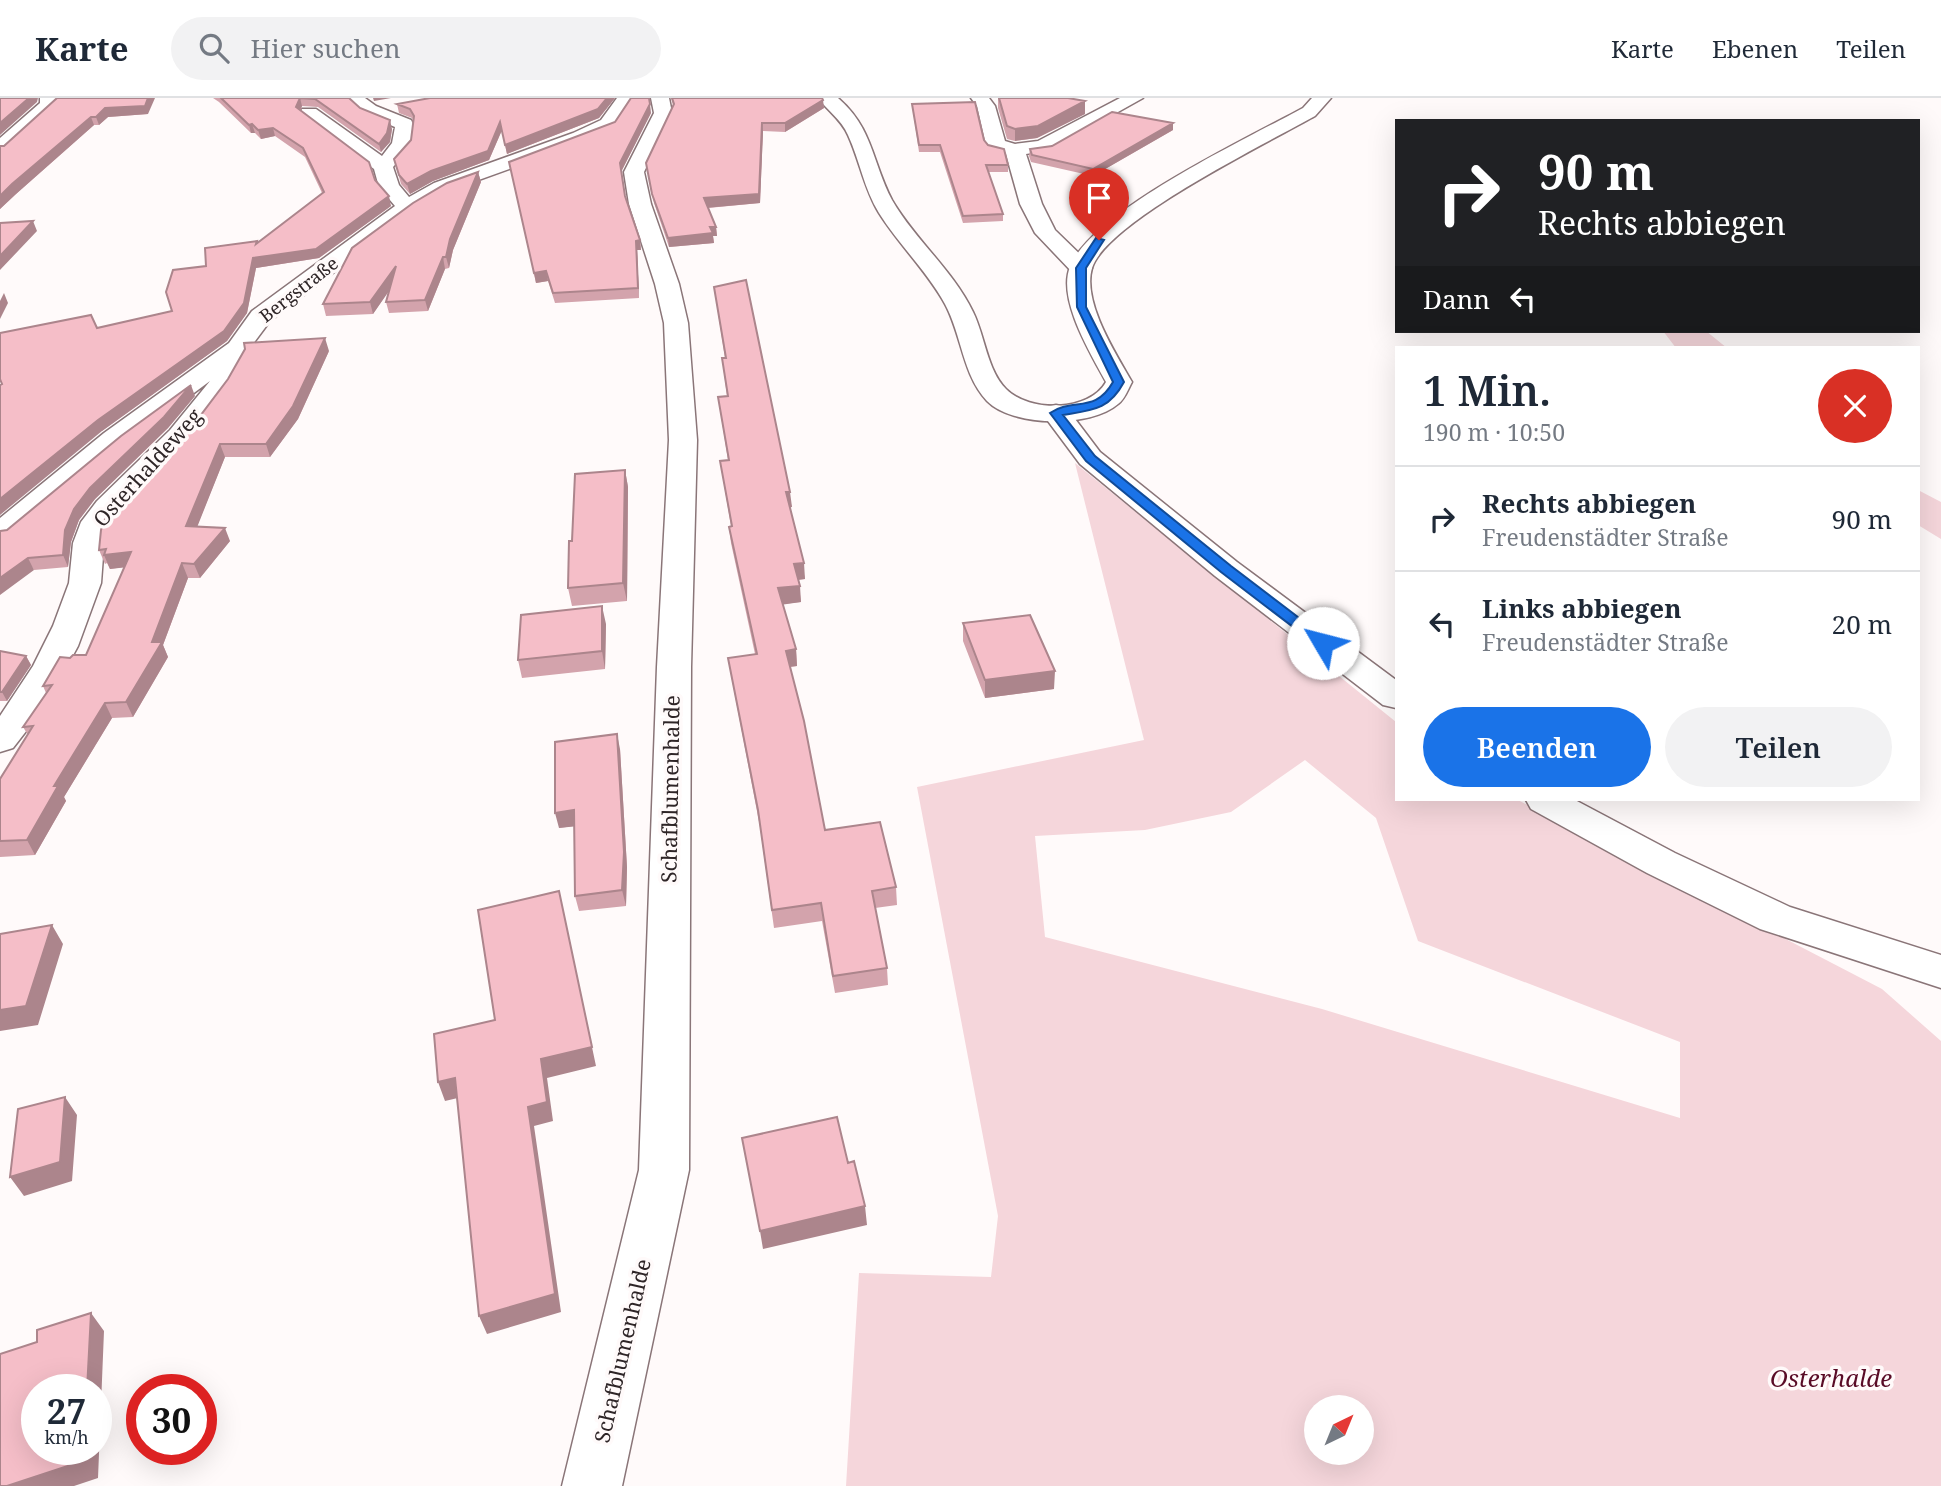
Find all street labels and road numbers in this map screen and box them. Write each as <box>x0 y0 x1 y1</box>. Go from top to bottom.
street label: Bergstraße <box>254 251 343 327</box>
street label: Osterhaldeweg <box>87 402 208 532</box>
street label: Schafblumenhalde <box>654 695 686 883</box>
street label: Schafblumenhalde <box>587 1256 657 1445</box>

